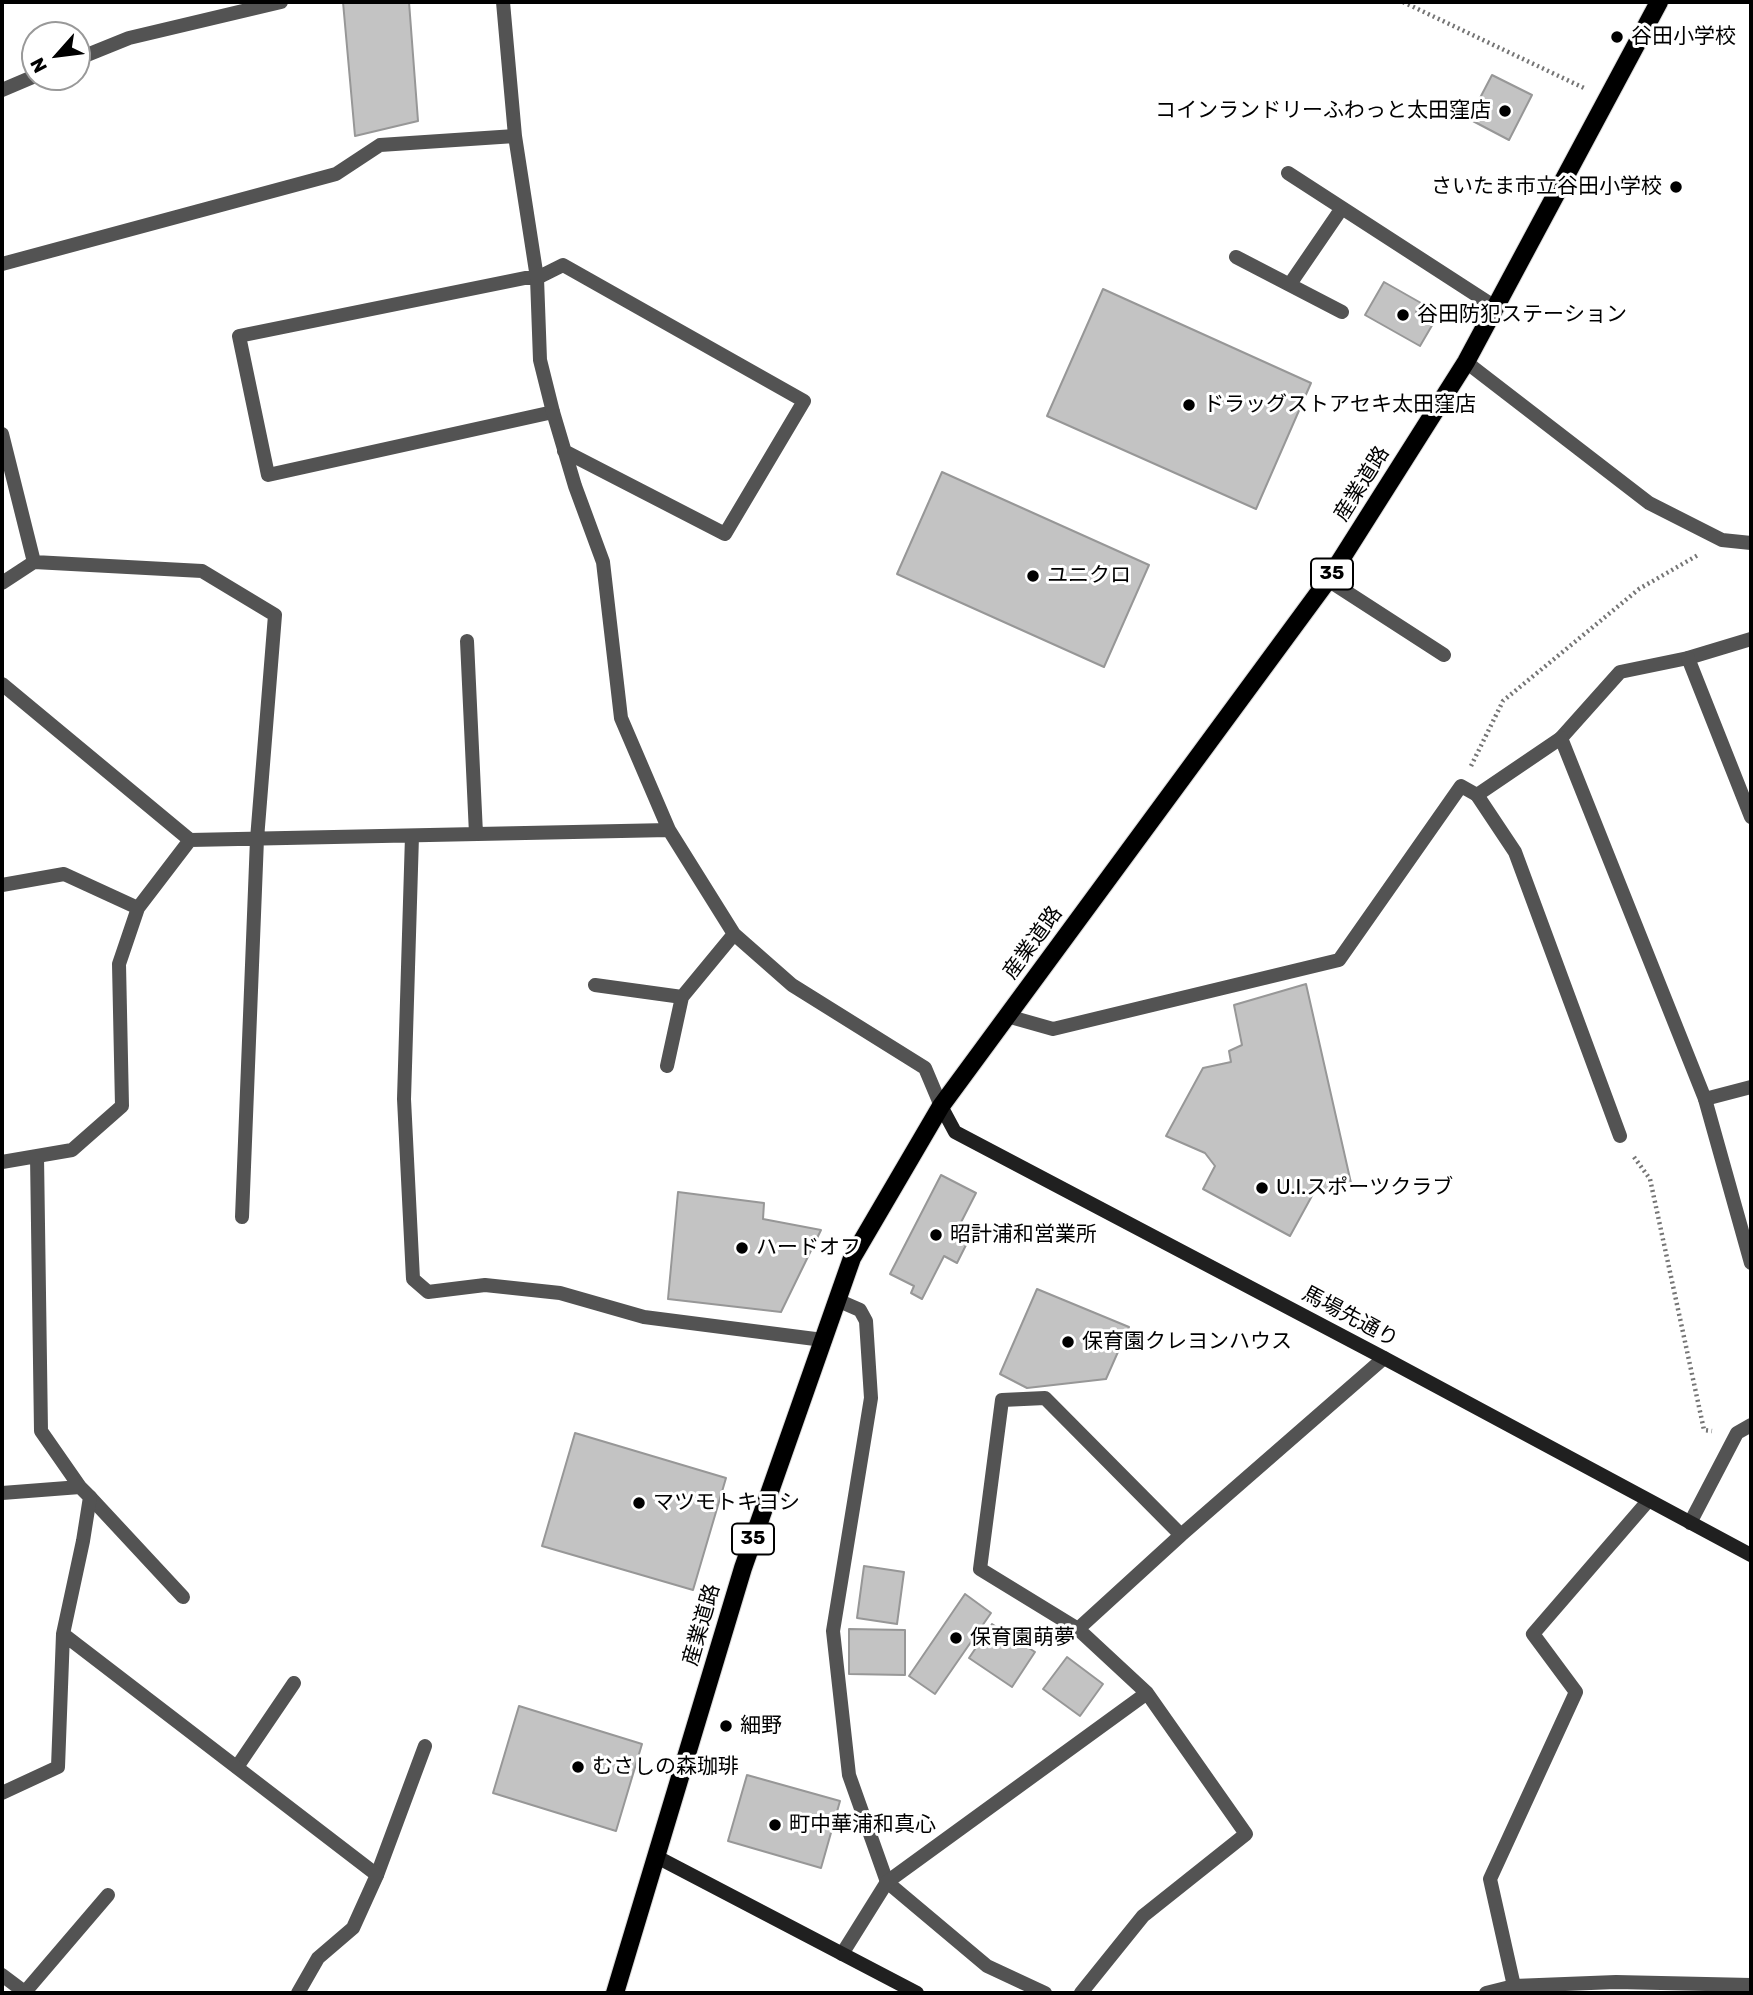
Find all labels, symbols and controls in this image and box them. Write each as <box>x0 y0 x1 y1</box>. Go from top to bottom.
north arrow <box>21 21 91 91</box>
place label: 谷田小学校 <box>1631 24 1736 50</box>
marker: 谷田小学校 <box>1609 29 1625 45</box>
text: N <box>25 54 52 77</box>
place label: コインランドリーふわっと太田窪店 <box>1155 98 1491 124</box>
marker: コインランドリーふわっと太田窪店 <box>1497 103 1513 119</box>
place label: さいたま市立谷田小学校 <box>1431 174 1662 200</box>
marker: さいたま市立谷田小学校 <box>1668 179 1684 195</box>
place label: 谷田防犯ステーション <box>1417 302 1627 328</box>
marker: 谷田防犯ステーション <box>1395 307 1411 323</box>
place label: ドラッグストアセキ太田窪店 <box>1203 392 1476 418</box>
marker: ドラッグストアセキ太田窪店 <box>1181 397 1197 413</box>
street label: 産業道路 <box>1329 442 1395 526</box>
road number: 35 <box>1311 558 1353 590</box>
place label: ユニクロ <box>1047 563 1131 589</box>
marker: ユニクロ <box>1025 568 1041 584</box>
street label: 産業道路 <box>998 902 1068 984</box>
place label: U.I.スポーツクラブ <box>1276 1175 1453 1201</box>
marker: U.I.スポーツクラブ <box>1254 1180 1270 1196</box>
place label: 昭計浦和営業所 <box>950 1222 1097 1248</box>
marker: 昭計浦和営業所 <box>928 1227 944 1243</box>
place label: ハードオフ <box>756 1235 861 1261</box>
marker: ハードオフ <box>734 1240 750 1256</box>
street label: 馬場先通り <box>1298 1281 1402 1353</box>
place label: 保育園クレヨンハウス <box>1082 1329 1292 1355</box>
marker: 保育園クレヨンハウス <box>1060 1334 1076 1350</box>
place label: マツモトキヨシ <box>653 1490 800 1516</box>
marker: マツモトキヨシ <box>631 1495 647 1511</box>
road number: 35 <box>732 1524 774 1554</box>
street label: 産業道路 <box>678 1581 726 1669</box>
place label: 保育園萌夢 <box>970 1625 1075 1651</box>
marker: 保育園萌夢 <box>948 1630 964 1646</box>
place label: 細野 <box>740 1713 782 1739</box>
marker: 細野 <box>718 1718 734 1734</box>
place label: むさしの森珈琲 <box>592 1754 739 1780</box>
marker: むさしの森珈琲 <box>570 1759 586 1775</box>
place label: 町中華浦和真心 <box>789 1812 936 1838</box>
marker: 町中華浦和真心 <box>767 1817 783 1833</box>

